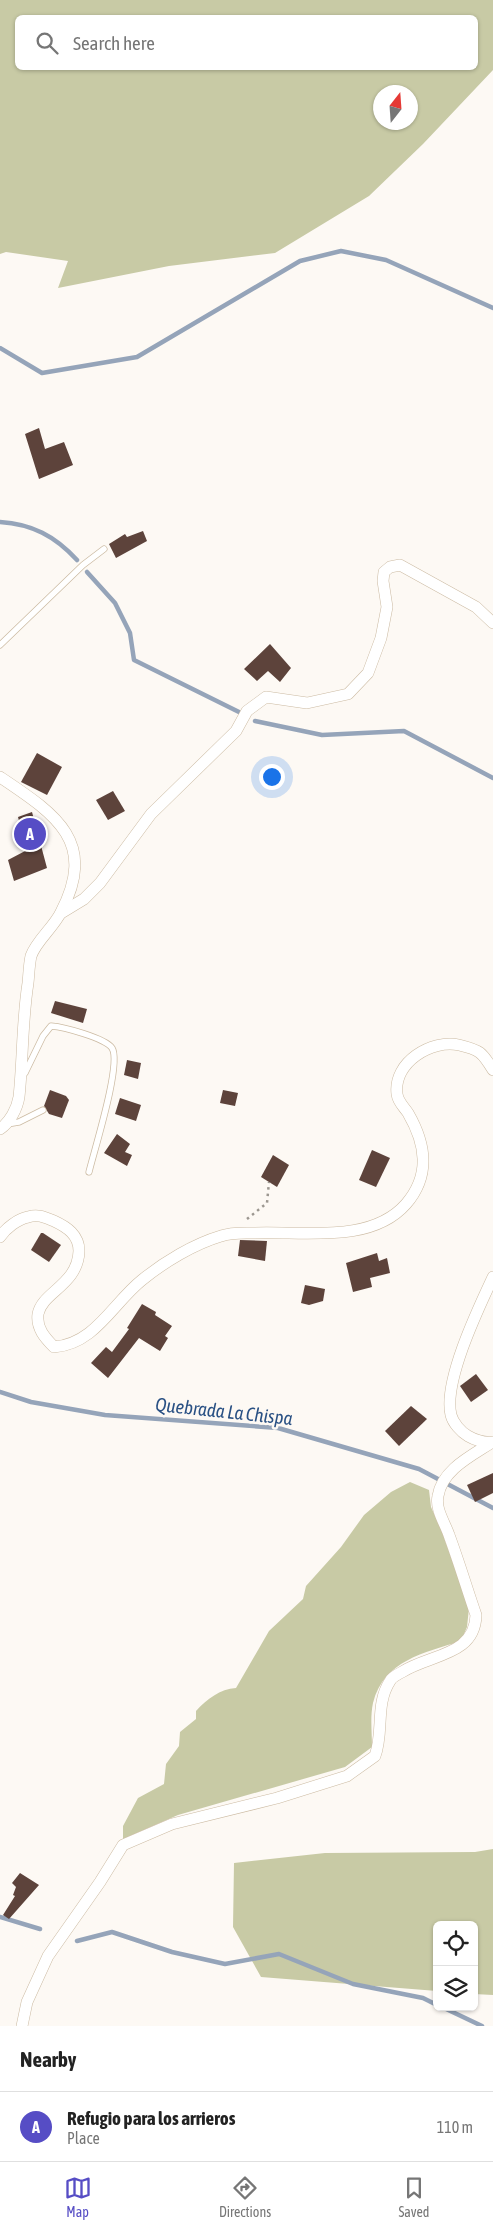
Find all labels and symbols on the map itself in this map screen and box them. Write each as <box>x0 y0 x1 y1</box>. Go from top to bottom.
north arrow <box>373 85 418 130</box>
your location <box>259 764 285 790</box>
pin: A <box>14 815 46 853</box>
water label: Quebrada La Chispa <box>154 1393 294 1429</box>

